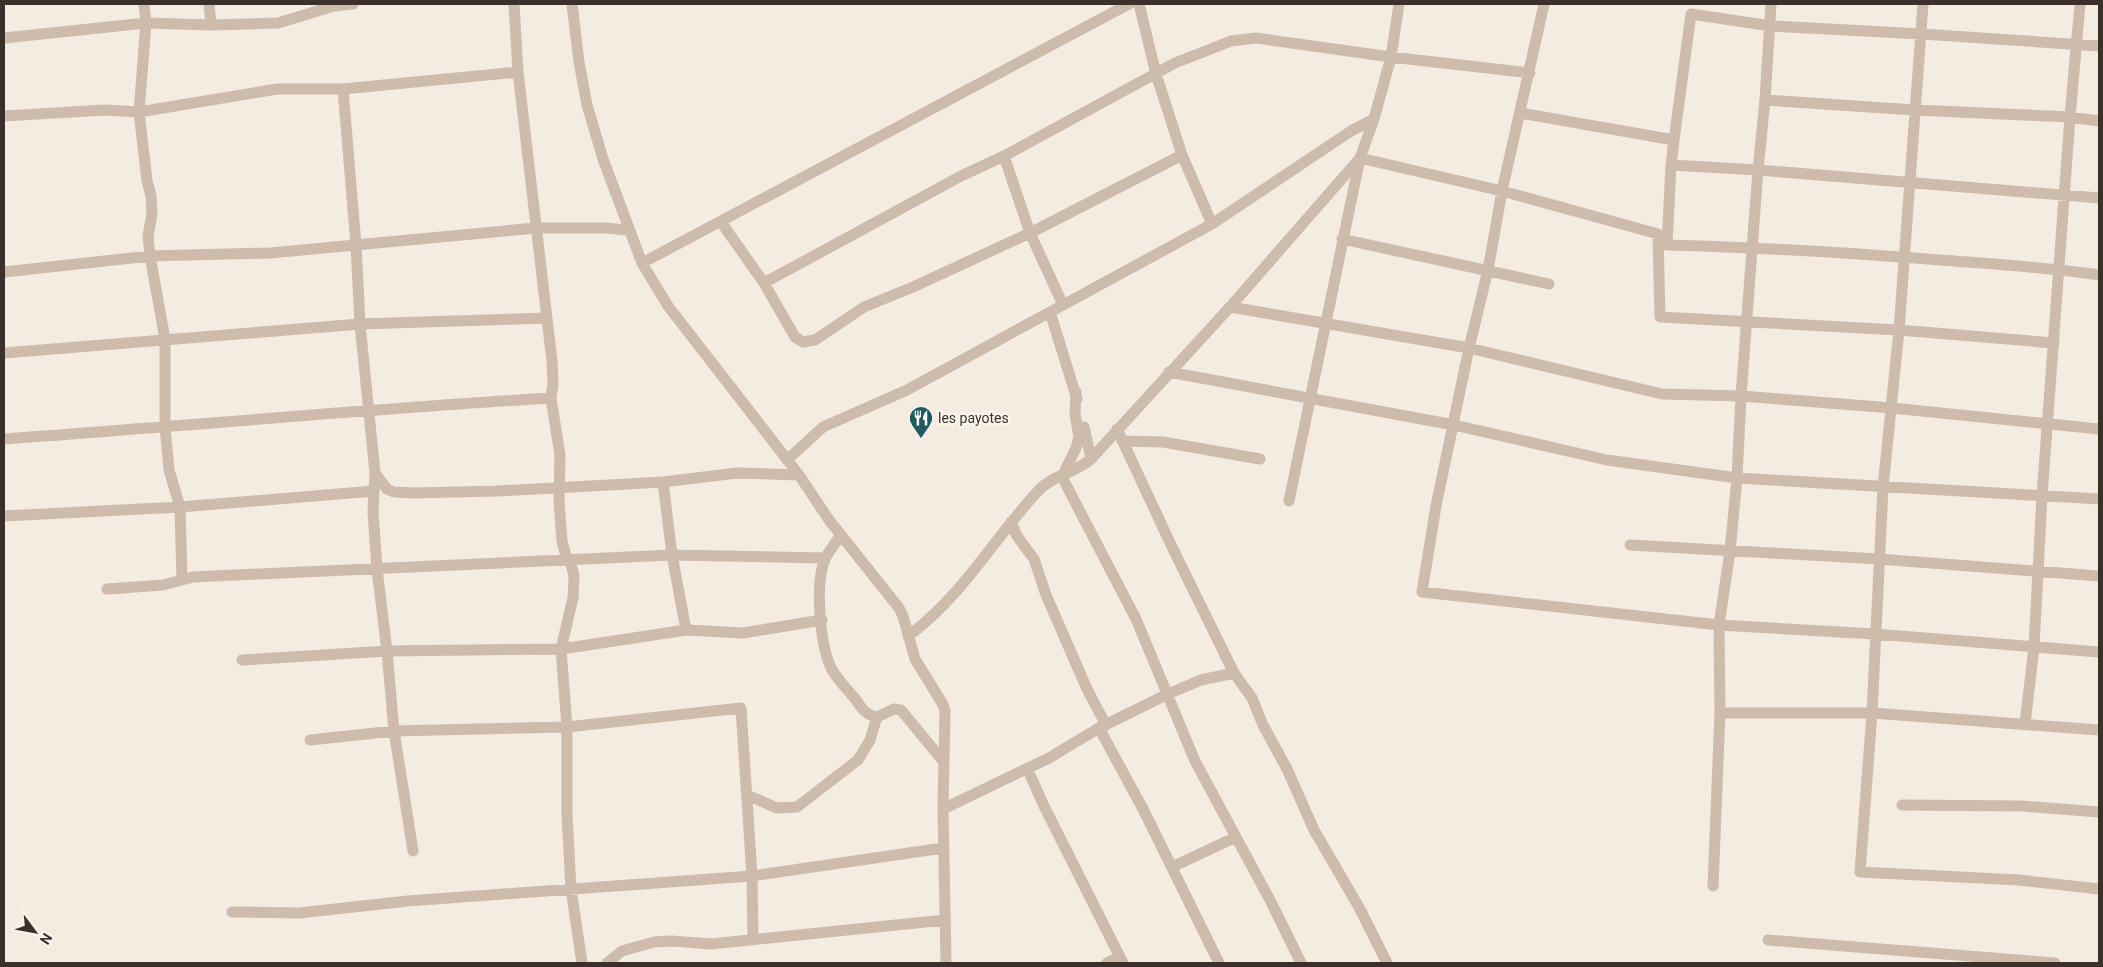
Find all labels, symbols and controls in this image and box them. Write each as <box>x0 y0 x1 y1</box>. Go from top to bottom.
restaurant icon: les payotes <box>908 405 934 439</box>
place label: les payotes <box>938 410 1009 426</box>
north arrow <box>10 907 60 957</box>
text: N <box>37 930 55 947</box>

